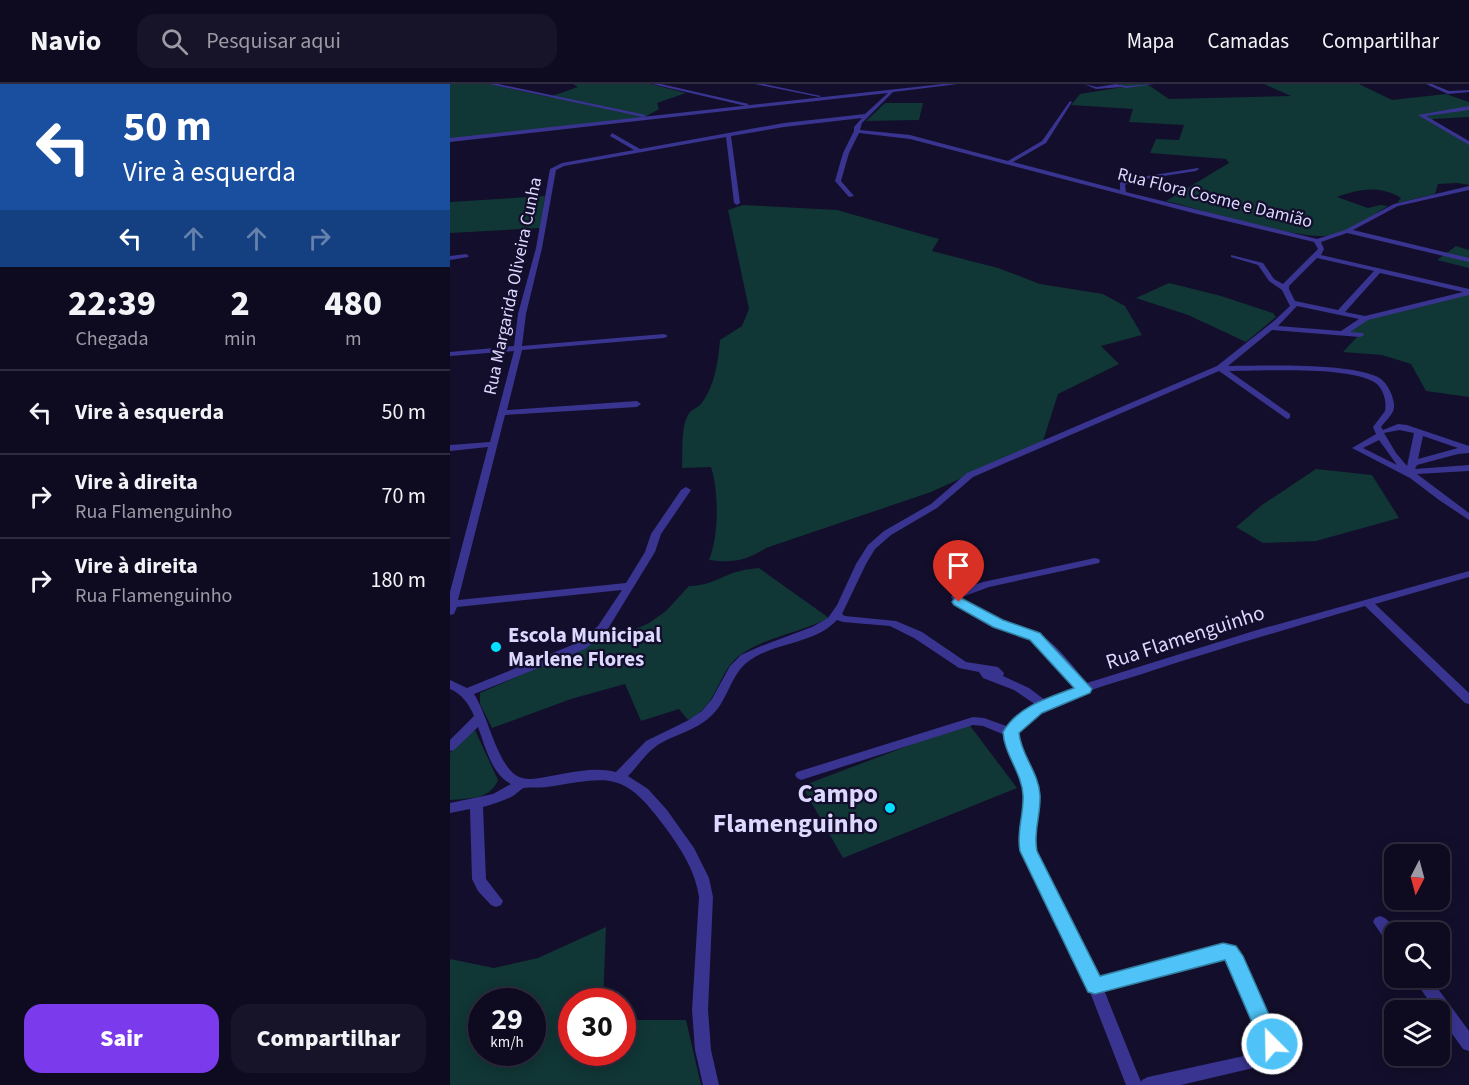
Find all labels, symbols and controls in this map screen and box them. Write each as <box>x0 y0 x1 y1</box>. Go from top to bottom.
search box <box>137 14 557 68</box>
text: Navio <box>30 21 101 61</box>
icon: search <box>158 25 191 58</box>
text: Pesquisar aqui <box>206 25 341 57</box>
text: Mapa <box>1127 26 1174 56</box>
text: Camadas <box>1207 26 1289 56</box>
text: Compartilhar <box>1322 26 1439 56</box>
text: 50 m <box>123 97 212 157</box>
icon: left <box>24 108 102 186</box>
text: Vire à esquerda <box>123 153 296 192</box>
street label: Rua Flora Cosme e Damião <box>1115 162 1315 234</box>
street label: Rua Margarida Oliveira Cunha <box>478 175 548 397</box>
icon: left <box>114 222 147 255</box>
icon: ahead <box>177 222 210 255</box>
icon: ahead <box>240 222 273 255</box>
icon: right <box>303 222 336 255</box>
text: 22:39 <box>68 278 156 329</box>
text: 2 <box>231 278 250 329</box>
text: 480 <box>324 278 382 329</box>
text: Chegada <box>75 325 148 353</box>
text: min <box>224 325 256 353</box>
text: m <box>345 325 361 353</box>
icon: left <box>24 396 57 429</box>
text: Vire à esquerda <box>75 396 224 428</box>
text: 50 m <box>381 396 426 428</box>
text: Vire à direita <box>75 466 198 498</box>
icon: right <box>24 480 57 513</box>
text: 70 m <box>381 480 426 512</box>
text: Rua Flamenguinho <box>75 498 232 526</box>
pin <box>933 540 984 602</box>
icon: arrive <box>942 549 975 582</box>
text: Vire à direita <box>75 550 198 582</box>
icon: right <box>24 564 57 597</box>
text: 180 m <box>371 564 426 596</box>
text: Rua Flamenguinho <box>75 582 232 610</box>
street label: Rua Flamenguinho <box>1102 597 1268 677</box>
place label: Escola Municipal Marlene Flores <box>508 620 661 674</box>
marker: Escola Municipal Marlene Flores <box>489 640 503 654</box>
place label: Campo Flamenguinho <box>713 775 878 842</box>
marker: Campo Flamenguinho <box>883 801 897 815</box>
north arrow <box>1384 844 1450 910</box>
map controls <box>1384 844 1450 1066</box>
button: search <box>1384 922 1450 988</box>
speed limit sign: 30 <box>558 988 636 1066</box>
text: 29 <box>491 998 523 1041</box>
button: layers <box>1384 1000 1450 1066</box>
button: Sair <box>24 1004 219 1073</box>
button: Compartilhar <box>231 1004 426 1073</box>
position arrow <box>1240 1012 1304 1076</box>
text: km/h <box>490 1032 524 1053</box>

